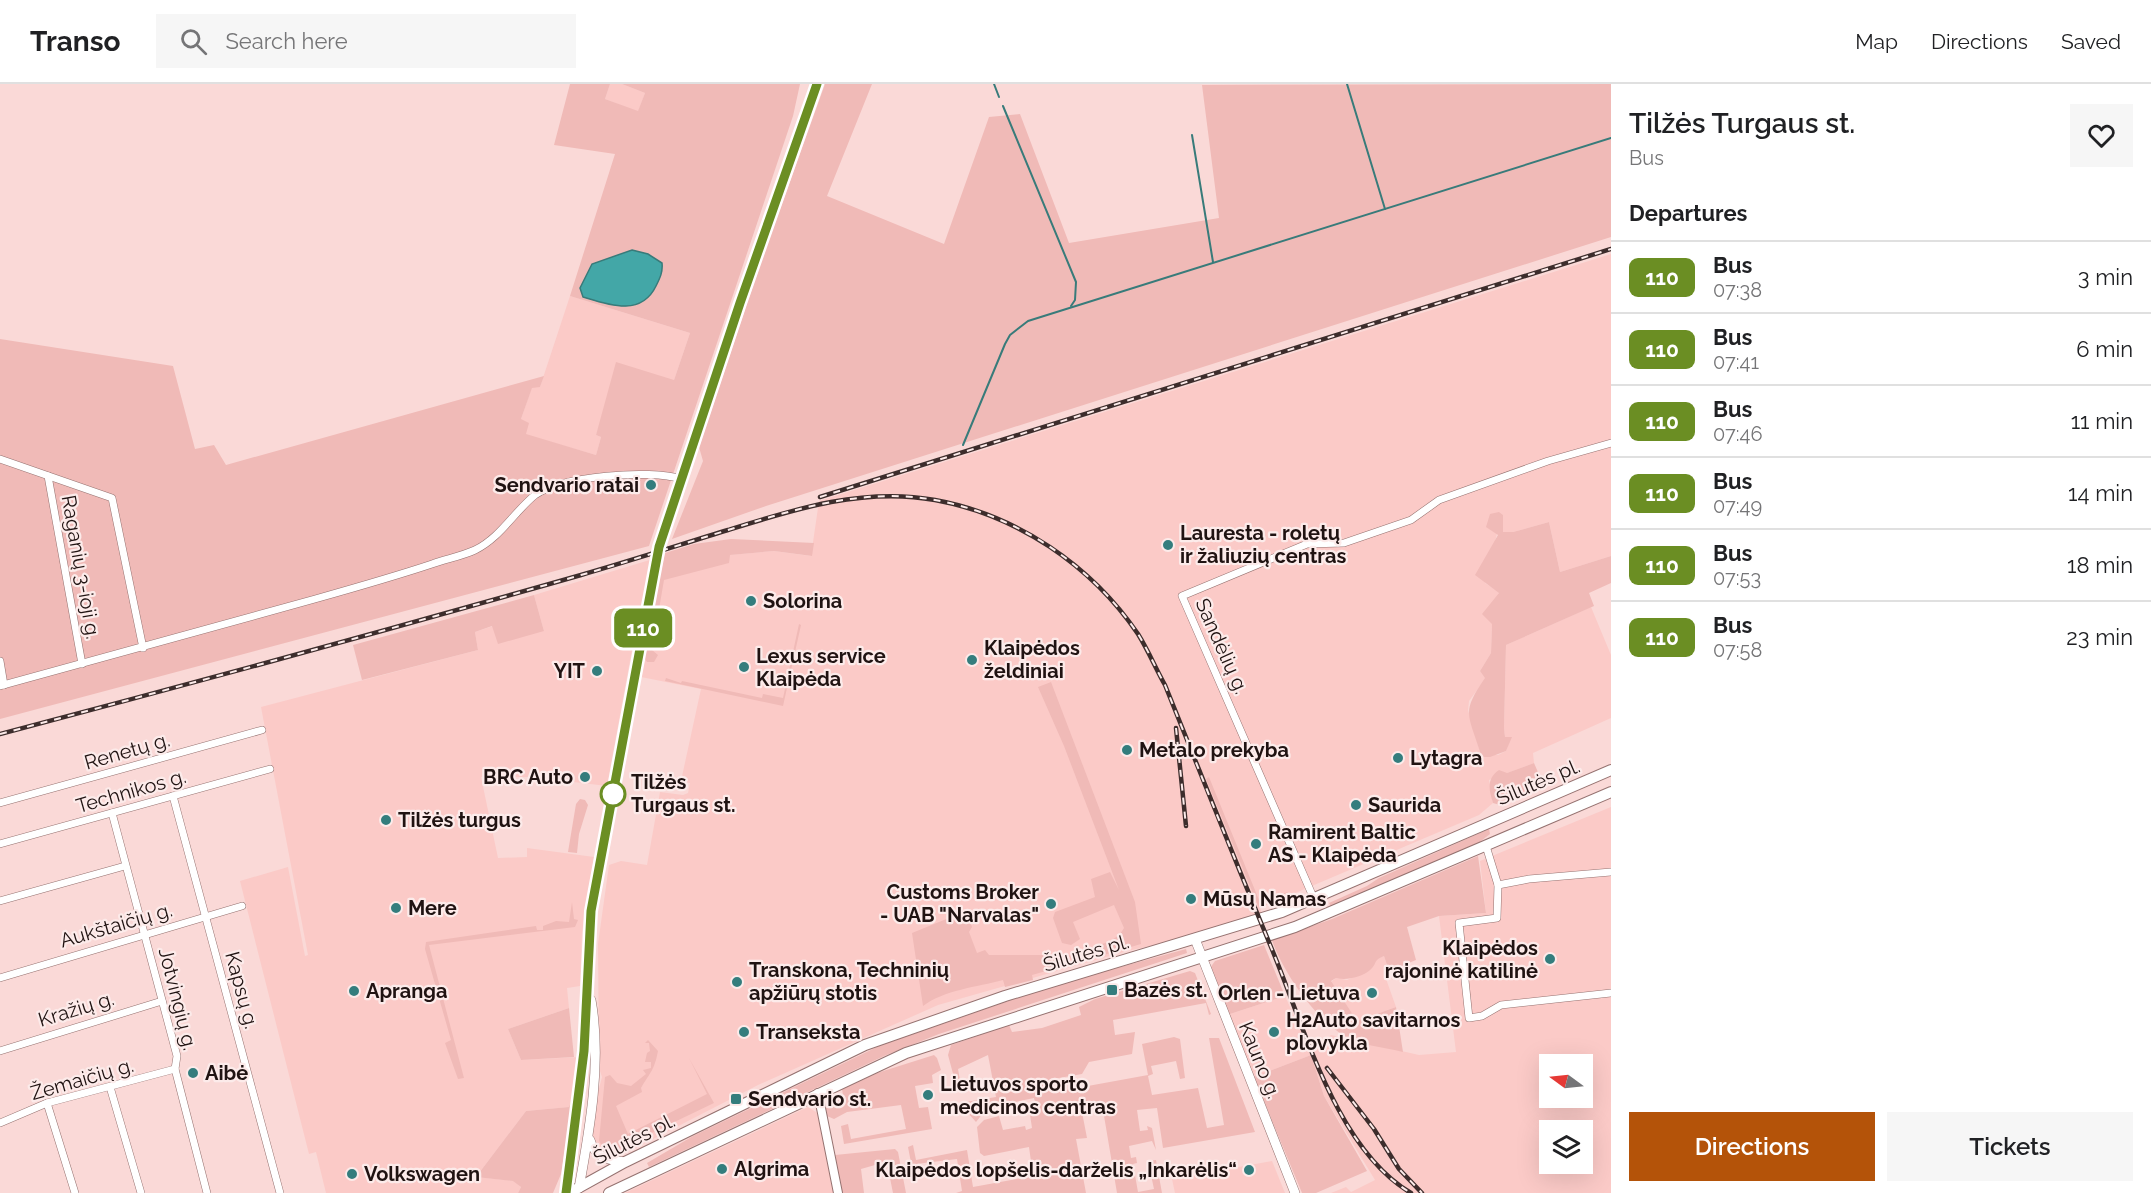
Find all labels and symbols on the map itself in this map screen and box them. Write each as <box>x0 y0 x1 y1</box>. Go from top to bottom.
place label: Sendvario ratai <box>495 473 639 497</box>
marker: Sendvario ratai <box>644 478 658 492</box>
street label: Raganių 3-ioji g. <box>57 493 105 641</box>
place label: Lauresta - roletų ir žaliuzių centras <box>1180 521 1346 568</box>
marker: Lauresta - roletų ir žaliuzių centras <box>1161 538 1175 552</box>
place label: Solorina <box>763 589 842 613</box>
marker: Solorina <box>744 594 758 608</box>
street label: Sandėlių g. <box>1190 595 1254 697</box>
line badge: 110 <box>608 608 678 648</box>
place label: Klaipėdos želdiniai <box>984 636 1080 683</box>
place label: Lexus service Klaipėda <box>756 644 886 691</box>
marker: Klaipėdos želdiniai <box>965 653 979 667</box>
place label: YIT <box>554 659 586 683</box>
marker: Lexus service Klaipėda <box>737 660 751 674</box>
marker: YIT <box>590 664 604 678</box>
street label: Renetų g. <box>82 727 172 775</box>
place label: Metalo prekyba <box>1139 738 1289 762</box>
marker: Metalo prekyba <box>1120 743 1134 757</box>
place label: Lytagra <box>1410 746 1482 770</box>
marker: Lytagra <box>1391 751 1405 765</box>
street label: Šilutės pl. <box>1492 753 1583 810</box>
street label: Technikos g. <box>73 764 189 818</box>
place label: BRC Auto <box>483 765 573 789</box>
marker: BRC Auto <box>578 770 592 784</box>
place label: Tilžės Turgaus st. <box>631 770 735 817</box>
marker: Tilžės Turgaus st. <box>600 781 626 807</box>
place label: Saurida <box>1368 793 1441 817</box>
marker: Saurida <box>1349 798 1363 812</box>
place label: Tilžės turgus <box>398 808 521 832</box>
marker: Tilžės turgus <box>379 813 393 827</box>
place label: Ramirent Baltic AS - Klaipėda <box>1268 820 1416 867</box>
marker: Ramirent Baltic AS - Klaipėda <box>1249 837 1263 851</box>
place label: Customs Broker - UAB "Narvalas" <box>880 880 1039 927</box>
place label: Mūsų Namas <box>1203 887 1326 911</box>
marker: Mūsų Namas <box>1184 892 1198 906</box>
place label: Mere <box>408 896 457 920</box>
street label: Aukštaičių g. <box>57 897 175 953</box>
marker: Customs Broker - UAB "Narvalas" <box>1044 897 1058 911</box>
marker: Mere <box>389 901 403 915</box>
street label: Šilutės pl. <box>1040 928 1132 977</box>
place label: Klaipėdos rajoninė katilinė <box>1385 936 1538 983</box>
street label: Jotvingių g. <box>154 945 202 1053</box>
street label: Kapsų g. <box>220 949 264 1031</box>
marker: Klaipėdos rajoninė katilinė <box>1543 952 1557 966</box>
place label: Transkona, Techninių apžiūrų stotis <box>749 958 949 1005</box>
marker: Transkona, Techninių apžiūrų stotis <box>730 975 744 989</box>
place label: Bazės st. <box>1124 978 1207 1002</box>
place label: Apranga <box>366 979 448 1003</box>
place label: Orlen - Lietuva <box>1218 981 1360 1005</box>
marker: Bazės st. <box>1105 983 1119 997</box>
marker: Apranga <box>347 984 361 998</box>
street label: Kražių g. <box>35 986 117 1032</box>
marker: Orlen - Lietuva <box>1365 986 1379 1000</box>
place label: H2Auto savitarnos plovykla <box>1286 1008 1460 1055</box>
street label: Kauno g. <box>1234 1018 1286 1102</box>
place label: Transeksta <box>756 1020 861 1044</box>
marker: Transeksta <box>737 1025 751 1039</box>
marker: H2Auto savitarnos plovykla <box>1267 1025 1281 1039</box>
street label: Žemaičių g. <box>27 1052 136 1105</box>
north arrow <box>1539 1054 1593 1108</box>
place label: Aibė <box>205 1061 248 1085</box>
marker: Aibė <box>186 1066 200 1080</box>
place label: Lietuvos sporto medicinos centras <box>940 1072 1116 1119</box>
place label: Sendvario st. <box>748 1087 871 1111</box>
marker: Lietuvos sporto medicinos centras <box>921 1088 935 1102</box>
marker: Sendvario st. <box>729 1092 743 1106</box>
street label: Šilutės pl. <box>589 1107 679 1170</box>
place label: Algrima <box>734 1157 809 1181</box>
place label: Klaipėdos lopšelis-darželis „Inkarėlis“ <box>875 1158 1237 1182</box>
place label: Volkswagen <box>364 1162 480 1186</box>
marker: Algrima <box>715 1162 729 1176</box>
marker: Klaipėdos lopšelis-darželis „Inkarėlis“ <box>1242 1163 1256 1177</box>
marker: Volkswagen <box>345 1167 359 1181</box>

